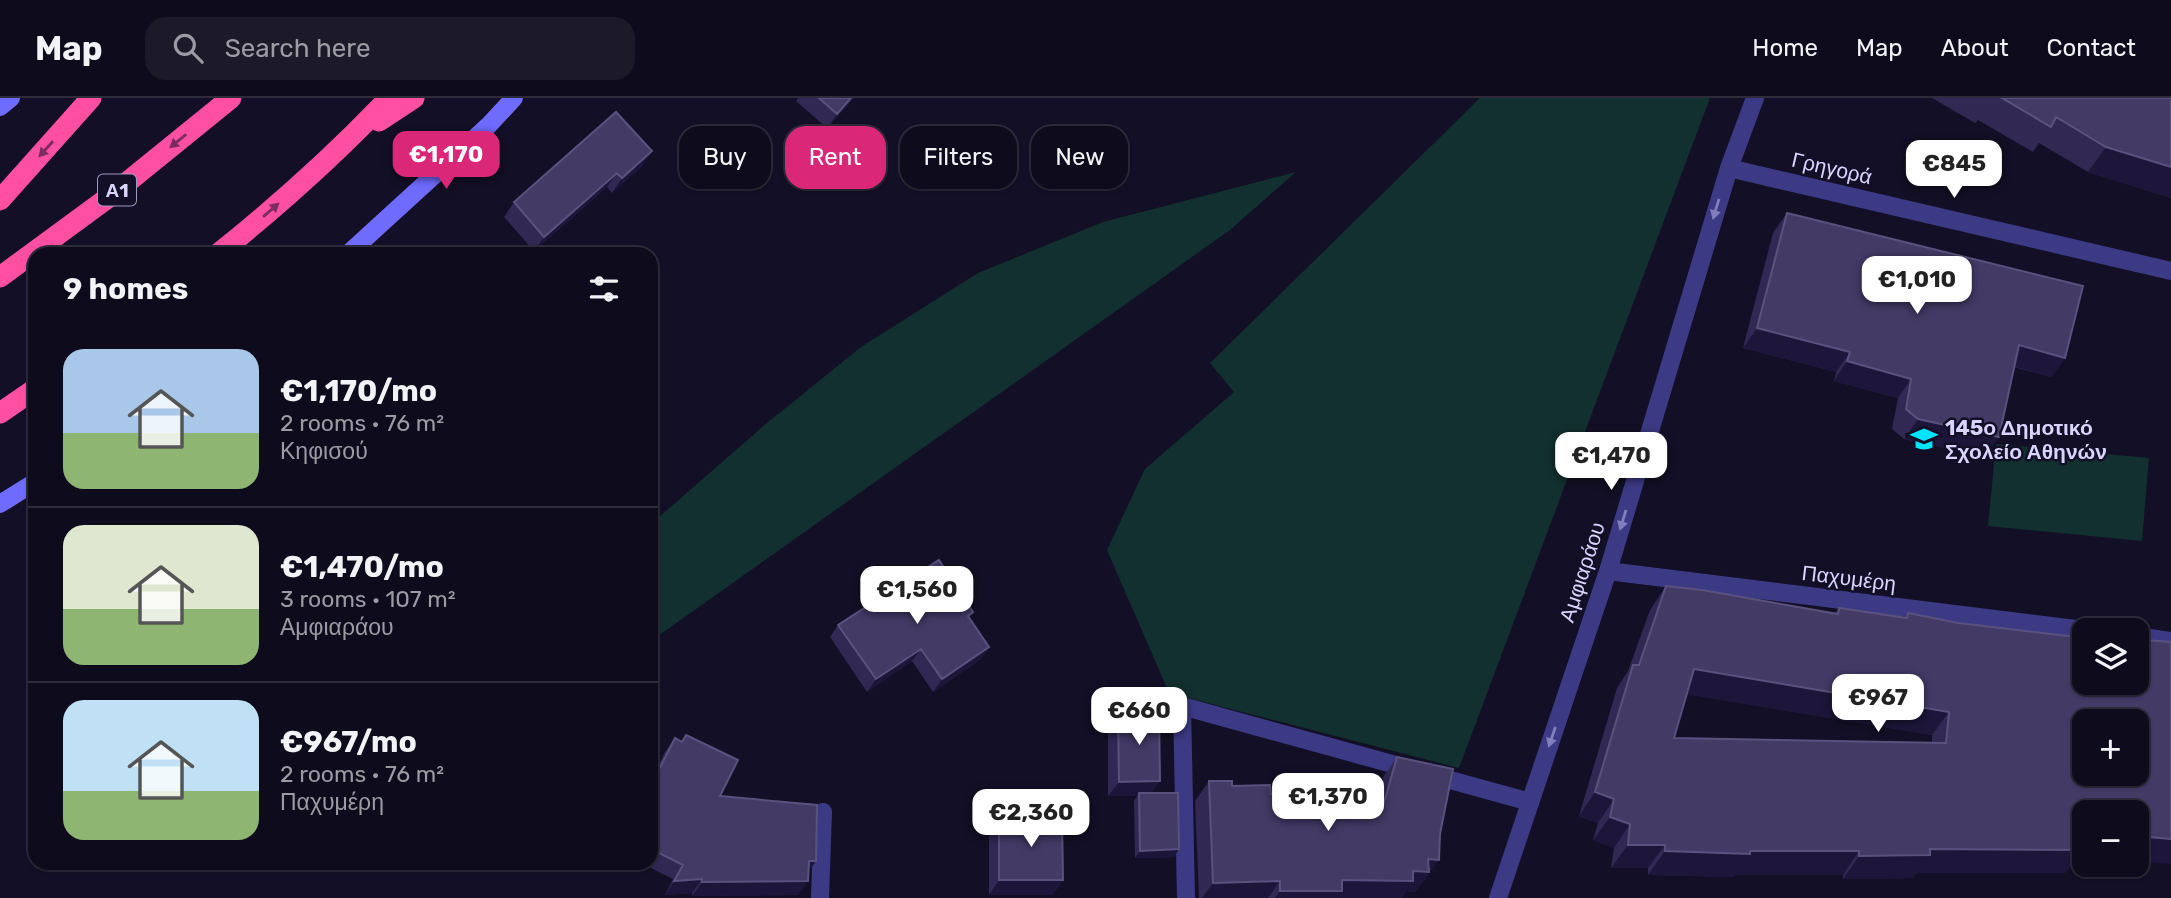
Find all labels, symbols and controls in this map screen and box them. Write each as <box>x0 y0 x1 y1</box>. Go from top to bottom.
search box <box>145 17 635 80</box>
text: Map <box>35 29 103 68</box>
icon: search <box>169 29 207 67</box>
text: Search here <box>225 33 370 64</box>
text: Home <box>1752 34 1818 62</box>
text: Map <box>1856 34 1903 62</box>
text: About <box>1941 34 2009 62</box>
text: Contact <box>2047 34 2136 62</box>
chip: Buy <box>679 126 771 189</box>
chip: Rent <box>785 126 886 189</box>
chip: Filters <box>900 126 1017 189</box>
chip: New <box>1031 126 1128 189</box>
pin: €1,170 <box>389 132 503 191</box>
one-way arrow <box>170 134 188 149</box>
one-way arrow <box>38 140 54 158</box>
text: €1,170 <box>409 140 483 168</box>
pin: €845 <box>1913 140 1995 200</box>
street label: Γρηγορά <box>1789 147 1875 189</box>
text: €845 <box>1922 149 1986 177</box>
road number: Α1 <box>98 174 136 206</box>
one-way arrow <box>1711 198 1721 219</box>
one-way arrow <box>262 203 279 219</box>
pin: €1,010 <box>1860 256 1974 316</box>
text: €1,010 <box>1878 265 1956 293</box>
icon: filters <box>585 270 623 308</box>
text: 9 homes <box>63 271 188 307</box>
text: €1,170/mo <box>280 373 437 409</box>
icon: home <box>119 377 203 461</box>
text: 2 rooms · 76 m² <box>280 409 444 437</box>
place label: 145ο Δημοτικό Σχολείο Αθηνών <box>1945 415 2107 464</box>
school or university icon: 145ο Δημοτικό Σχολείο Αθηνών <box>1909 424 1939 454</box>
pin: €1,470 <box>1554 432 1668 492</box>
text: Κηφισού <box>280 437 368 465</box>
text: €1,470 <box>1571 441 1651 469</box>
one-way arrow <box>1617 510 1627 531</box>
street label: Αμφιαράου <box>1554 519 1610 625</box>
text: €1,470/mo <box>280 549 444 585</box>
icon: home <box>119 553 203 637</box>
street label: Παχυμέρη <box>1800 560 1898 596</box>
pin: €1,560 <box>860 566 974 626</box>
text: €1,560 <box>876 575 958 603</box>
text: 3 rooms · 107 m² <box>280 585 456 613</box>
text: Αμφιαράου <box>280 613 394 641</box>
map controls <box>2072 618 2149 877</box>
button: layers <box>2072 618 2149 695</box>
pin: €967 <box>1837 674 1919 734</box>
text: €967 <box>1848 683 1908 711</box>
pin: €660 <box>1098 688 1180 747</box>
text: €660 <box>1107 696 1171 724</box>
button: + <box>2072 709 2149 786</box>
text: €967/mo <box>280 724 417 760</box>
one-way arrow <box>1546 726 1557 747</box>
icon: home <box>119 728 203 812</box>
text: 2 rooms · 76 m² <box>280 760 444 788</box>
pin: €1,370 <box>1271 774 1385 833</box>
text: €1,370 <box>1288 782 1368 810</box>
text: Παχυμέρη <box>280 788 384 816</box>
pin: €2,360 <box>974 790 1088 849</box>
text: €2,360 <box>988 798 1074 826</box>
button: − <box>2072 800 2149 877</box>

